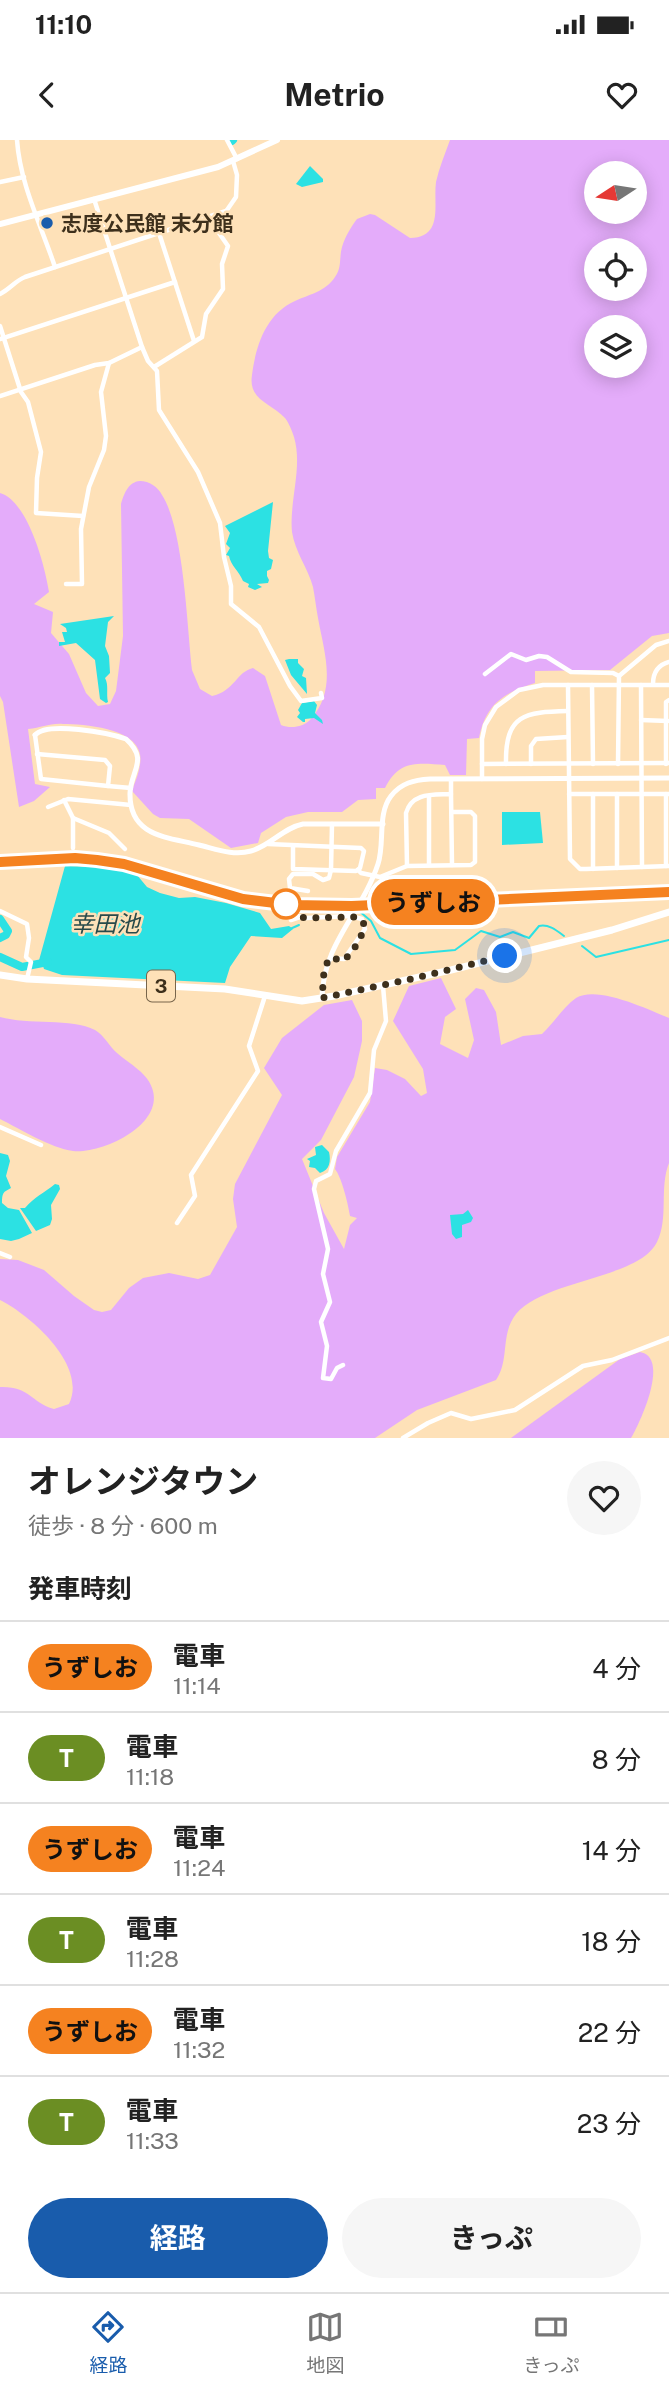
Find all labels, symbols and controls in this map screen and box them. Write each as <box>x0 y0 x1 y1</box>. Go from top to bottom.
text: 11:10 <box>35 9 92 40</box>
icon: back <box>28 76 66 114</box>
text: Metrio <box>284 76 385 113</box>
icon: heart <box>603 76 641 114</box>
north arrow <box>584 161 648 224</box>
map controls <box>584 161 647 378</box>
place label: 志度公民館 末分館 <box>61 211 234 236</box>
marker: 志度公民館 末分館 <box>39 215 55 231</box>
button: locate <box>584 238 647 301</box>
button: layers <box>584 315 647 378</box>
line badge: うずしお <box>384 879 482 925</box>
text: うずしお <box>385 888 481 916</box>
unlabelled marker <box>271 889 301 919</box>
water label: 幸田池 <box>71 910 142 937</box>
your location <box>487 938 522 973</box>
road number: 3 <box>147 971 175 1002</box>
button: heart <box>567 1461 641 1535</box>
text: オレンジタウン <box>28 1462 258 1500</box>
text: 徒歩 · 8 分 · 600 m <box>28 1512 218 1539</box>
text: 発車時刻 <box>28 1573 132 1604</box>
text: 電車 <box>173 1640 225 1671</box>
text: うずしお <box>42 1653 138 1681</box>
text: 4 分 <box>592 1653 641 1684</box>
text: 11:14 <box>173 1672 221 1699</box>
text: 電車 <box>126 1731 178 1762</box>
text: T <box>59 1744 74 1772</box>
text: 8 分 <box>592 1744 641 1775</box>
text: 11:18 <box>126 1763 174 1790</box>
text: 電車 <box>173 1822 225 1853</box>
text: うずしお <box>42 1835 138 1863</box>
text: 14 分 <box>582 1835 641 1866</box>
text: 11:24 <box>173 1854 226 1881</box>
text: 電車 <box>126 1913 178 1944</box>
text: T <box>59 1926 74 1954</box>
text: 18 分 <box>581 1926 641 1957</box>
text: 11:28 <box>126 1945 179 1972</box>
text: 電車 <box>173 2004 225 2035</box>
text: うずしお <box>42 2017 138 2045</box>
text: 22 分 <box>578 2017 641 2048</box>
text: 11:32 <box>173 2036 225 2063</box>
text: 電車 <box>126 2095 178 2126</box>
text: T <box>59 2108 74 2136</box>
text: 23 分 <box>577 2108 641 2139</box>
text: 11:33 <box>126 2127 179 2154</box>
button: 経路 <box>28 2198 328 2278</box>
button: きっぷ <box>342 2198 641 2278</box>
tab: 経路 <box>89 2308 127 2377</box>
tab: 地図 <box>306 2308 344 2377</box>
tab: きっぷ <box>523 2308 580 2377</box>

